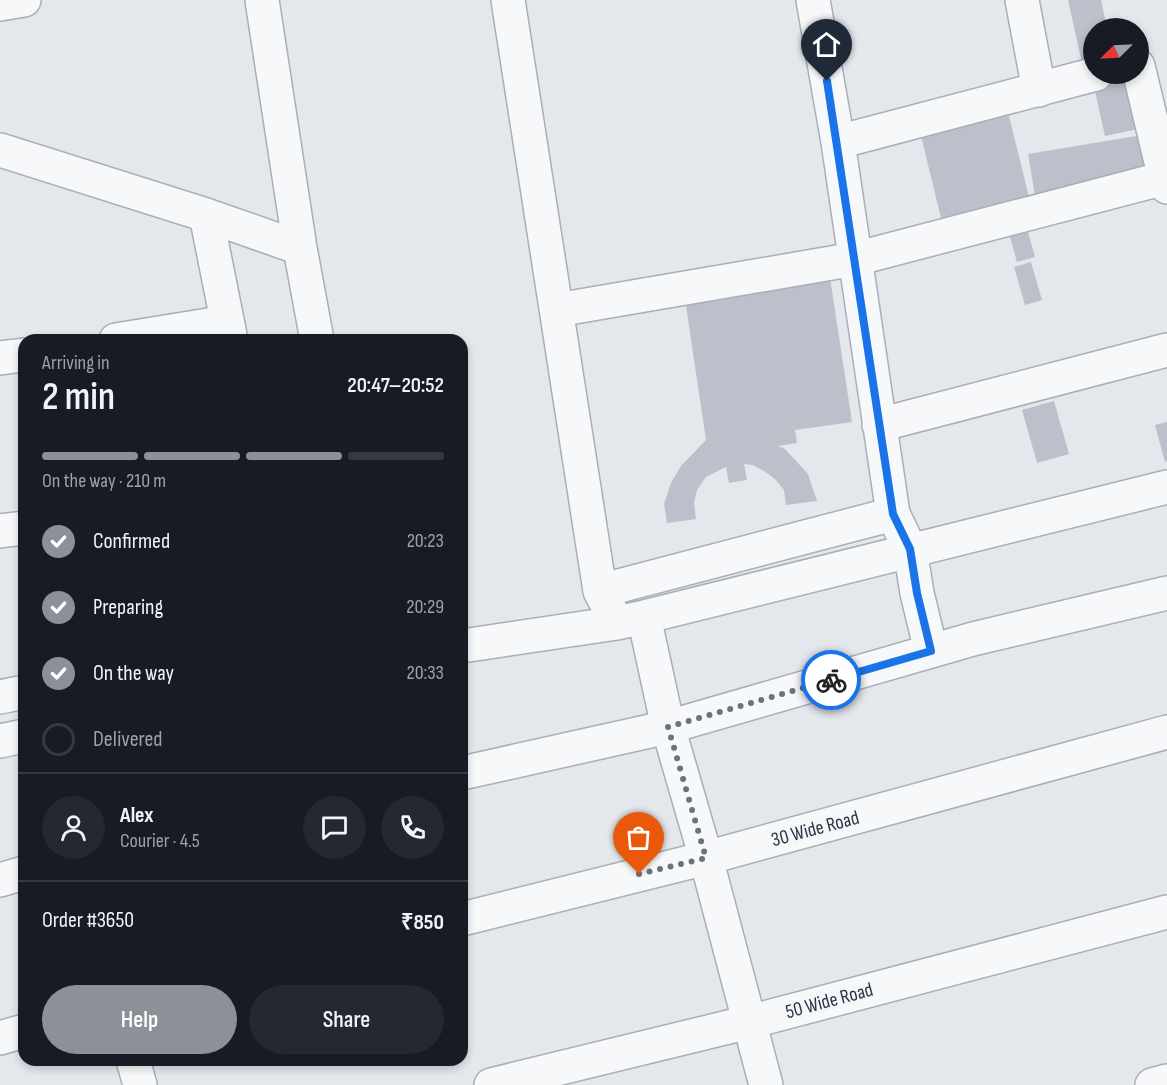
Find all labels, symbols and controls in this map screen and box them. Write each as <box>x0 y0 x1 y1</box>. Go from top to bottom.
north arrow <box>1083 18 1149 84</box>
map controls <box>1083 18 1149 84</box>
pin <box>801 19 852 81</box>
icon: home <box>810 28 843 61</box>
text: Arriving in <box>42 351 110 375</box>
text: 20:47–20:52 <box>347 372 444 399</box>
text: 2 min <box>42 374 115 421</box>
text: On the way · 210 m <box>42 469 166 493</box>
icon: check <box>42 525 75 558</box>
text: Confirmed <box>93 528 170 555</box>
text: 20:23 <box>407 529 444 553</box>
icon: check <box>42 591 75 624</box>
text: Preparing <box>93 594 163 621</box>
text: 20:29 <box>406 595 444 619</box>
courier <box>801 650 861 710</box>
icon: check <box>42 657 75 690</box>
text: On the way <box>93 660 174 687</box>
text: 20:33 <box>407 661 444 685</box>
icon: bike <box>815 664 848 697</box>
text: Delivered <box>93 726 162 753</box>
button: person <box>42 796 105 859</box>
button: chat <box>303 796 366 859</box>
button: phone <box>381 796 444 859</box>
text: Alex <box>120 802 153 829</box>
street label: 30 Wide Road <box>769 806 862 852</box>
pin <box>613 812 664 874</box>
icon: bag <box>622 821 655 854</box>
text: Courier · 4.5 <box>120 829 200 853</box>
text: Order #3650 <box>42 907 134 934</box>
text: ₹850 <box>401 909 444 936</box>
street label: 50 Wide Road <box>783 978 876 1024</box>
button: Help <box>42 985 237 1054</box>
button: Share <box>249 985 444 1054</box>

